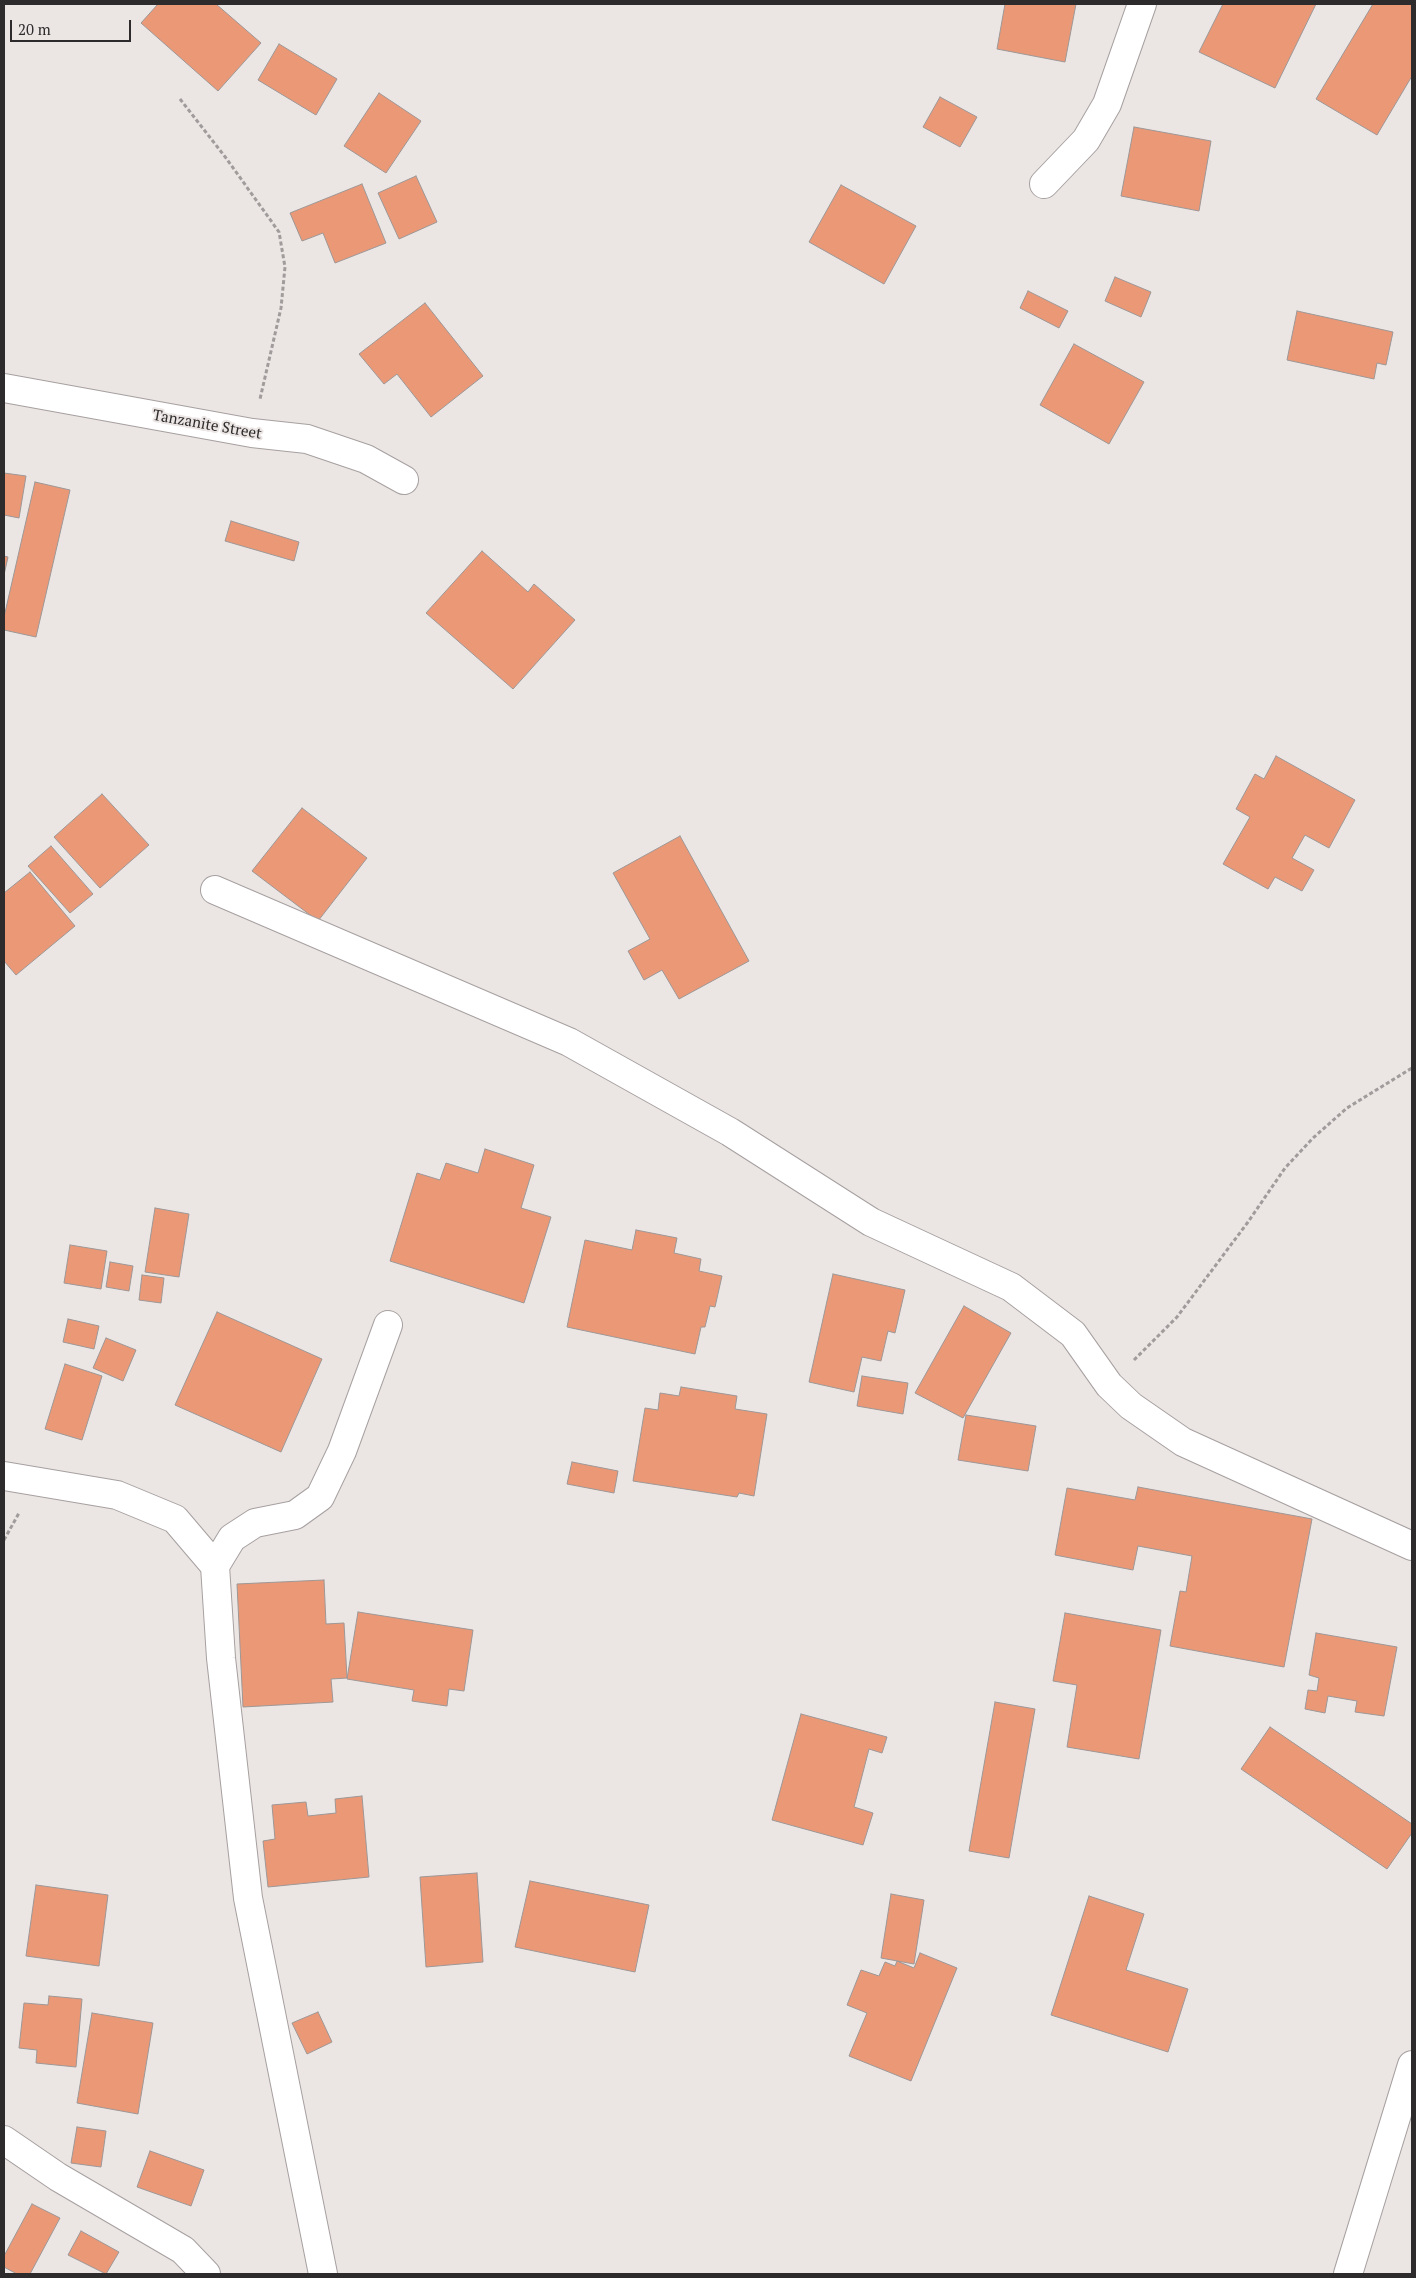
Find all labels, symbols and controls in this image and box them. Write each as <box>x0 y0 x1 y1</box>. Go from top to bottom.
scale bar <box>12 10 134 42</box>
text: 20 m <box>18 19 51 39</box>
street label: Tanzanite Street <box>151 407 263 443</box>

